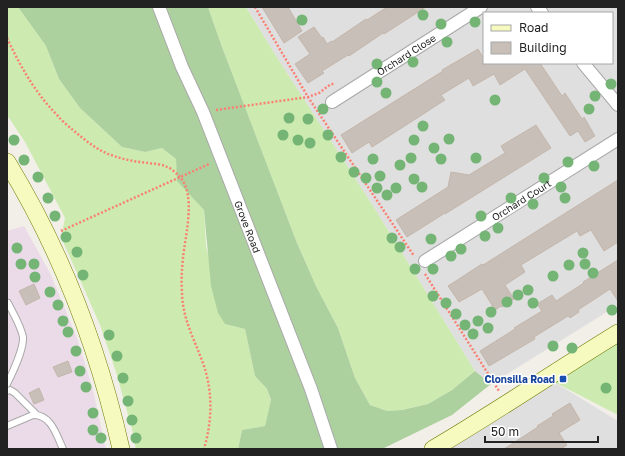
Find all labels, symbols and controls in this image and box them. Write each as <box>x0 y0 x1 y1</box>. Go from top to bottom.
legend <box>483 12 613 64</box>
text: Road <box>519 20 548 35</box>
street label: Orchard Close <box>374 31 438 78</box>
text: Building <box>519 40 567 55</box>
street label: Orchard Court <box>489 177 553 223</box>
street label: Grove Road <box>232 199 263 254</box>
place label: Clonsilla Road <box>484 373 555 385</box>
marker: Clonsilla Road <box>558 374 568 384</box>
scale bar <box>485 418 598 444</box>
text: 50 m <box>491 424 519 439</box>

